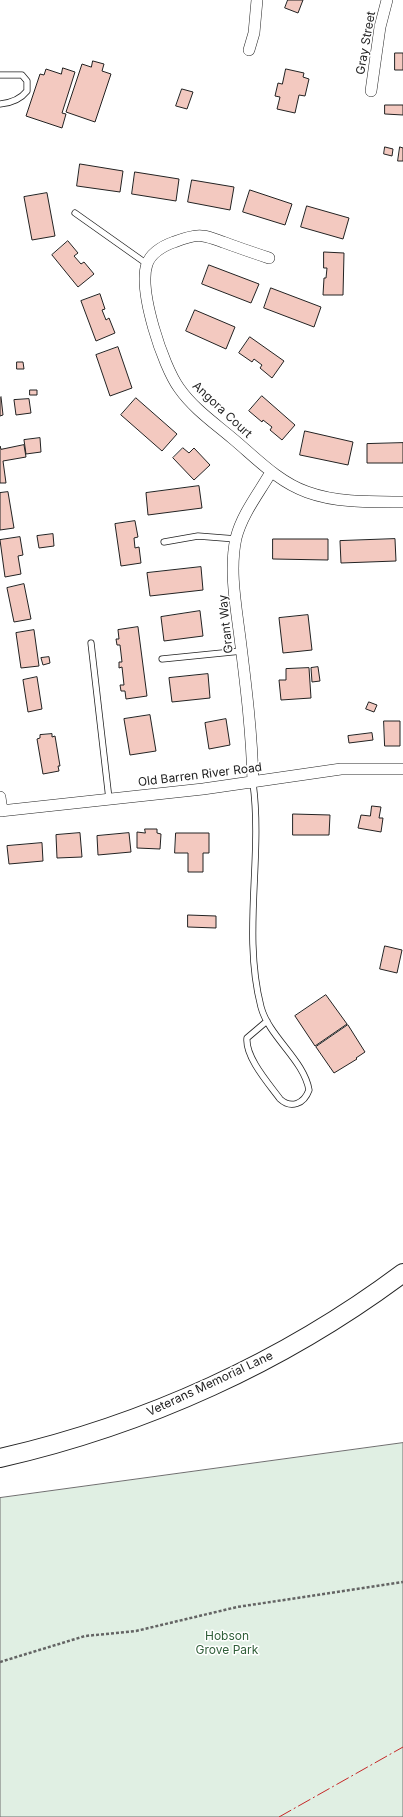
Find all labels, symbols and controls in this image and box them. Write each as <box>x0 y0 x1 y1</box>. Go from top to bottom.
street label: Gray Street <box>353 10 379 76</box>
street label: Angora Court <box>189 379 255 441</box>
street label: Grant Way <box>216 594 236 654</box>
street label: Old Barren River Road <box>137 760 263 790</box>
street label: Veterans Memorial Lane <box>145 1348 275 1420</box>
park label: Hobson Grove Park <box>196 1629 258 1657</box>

